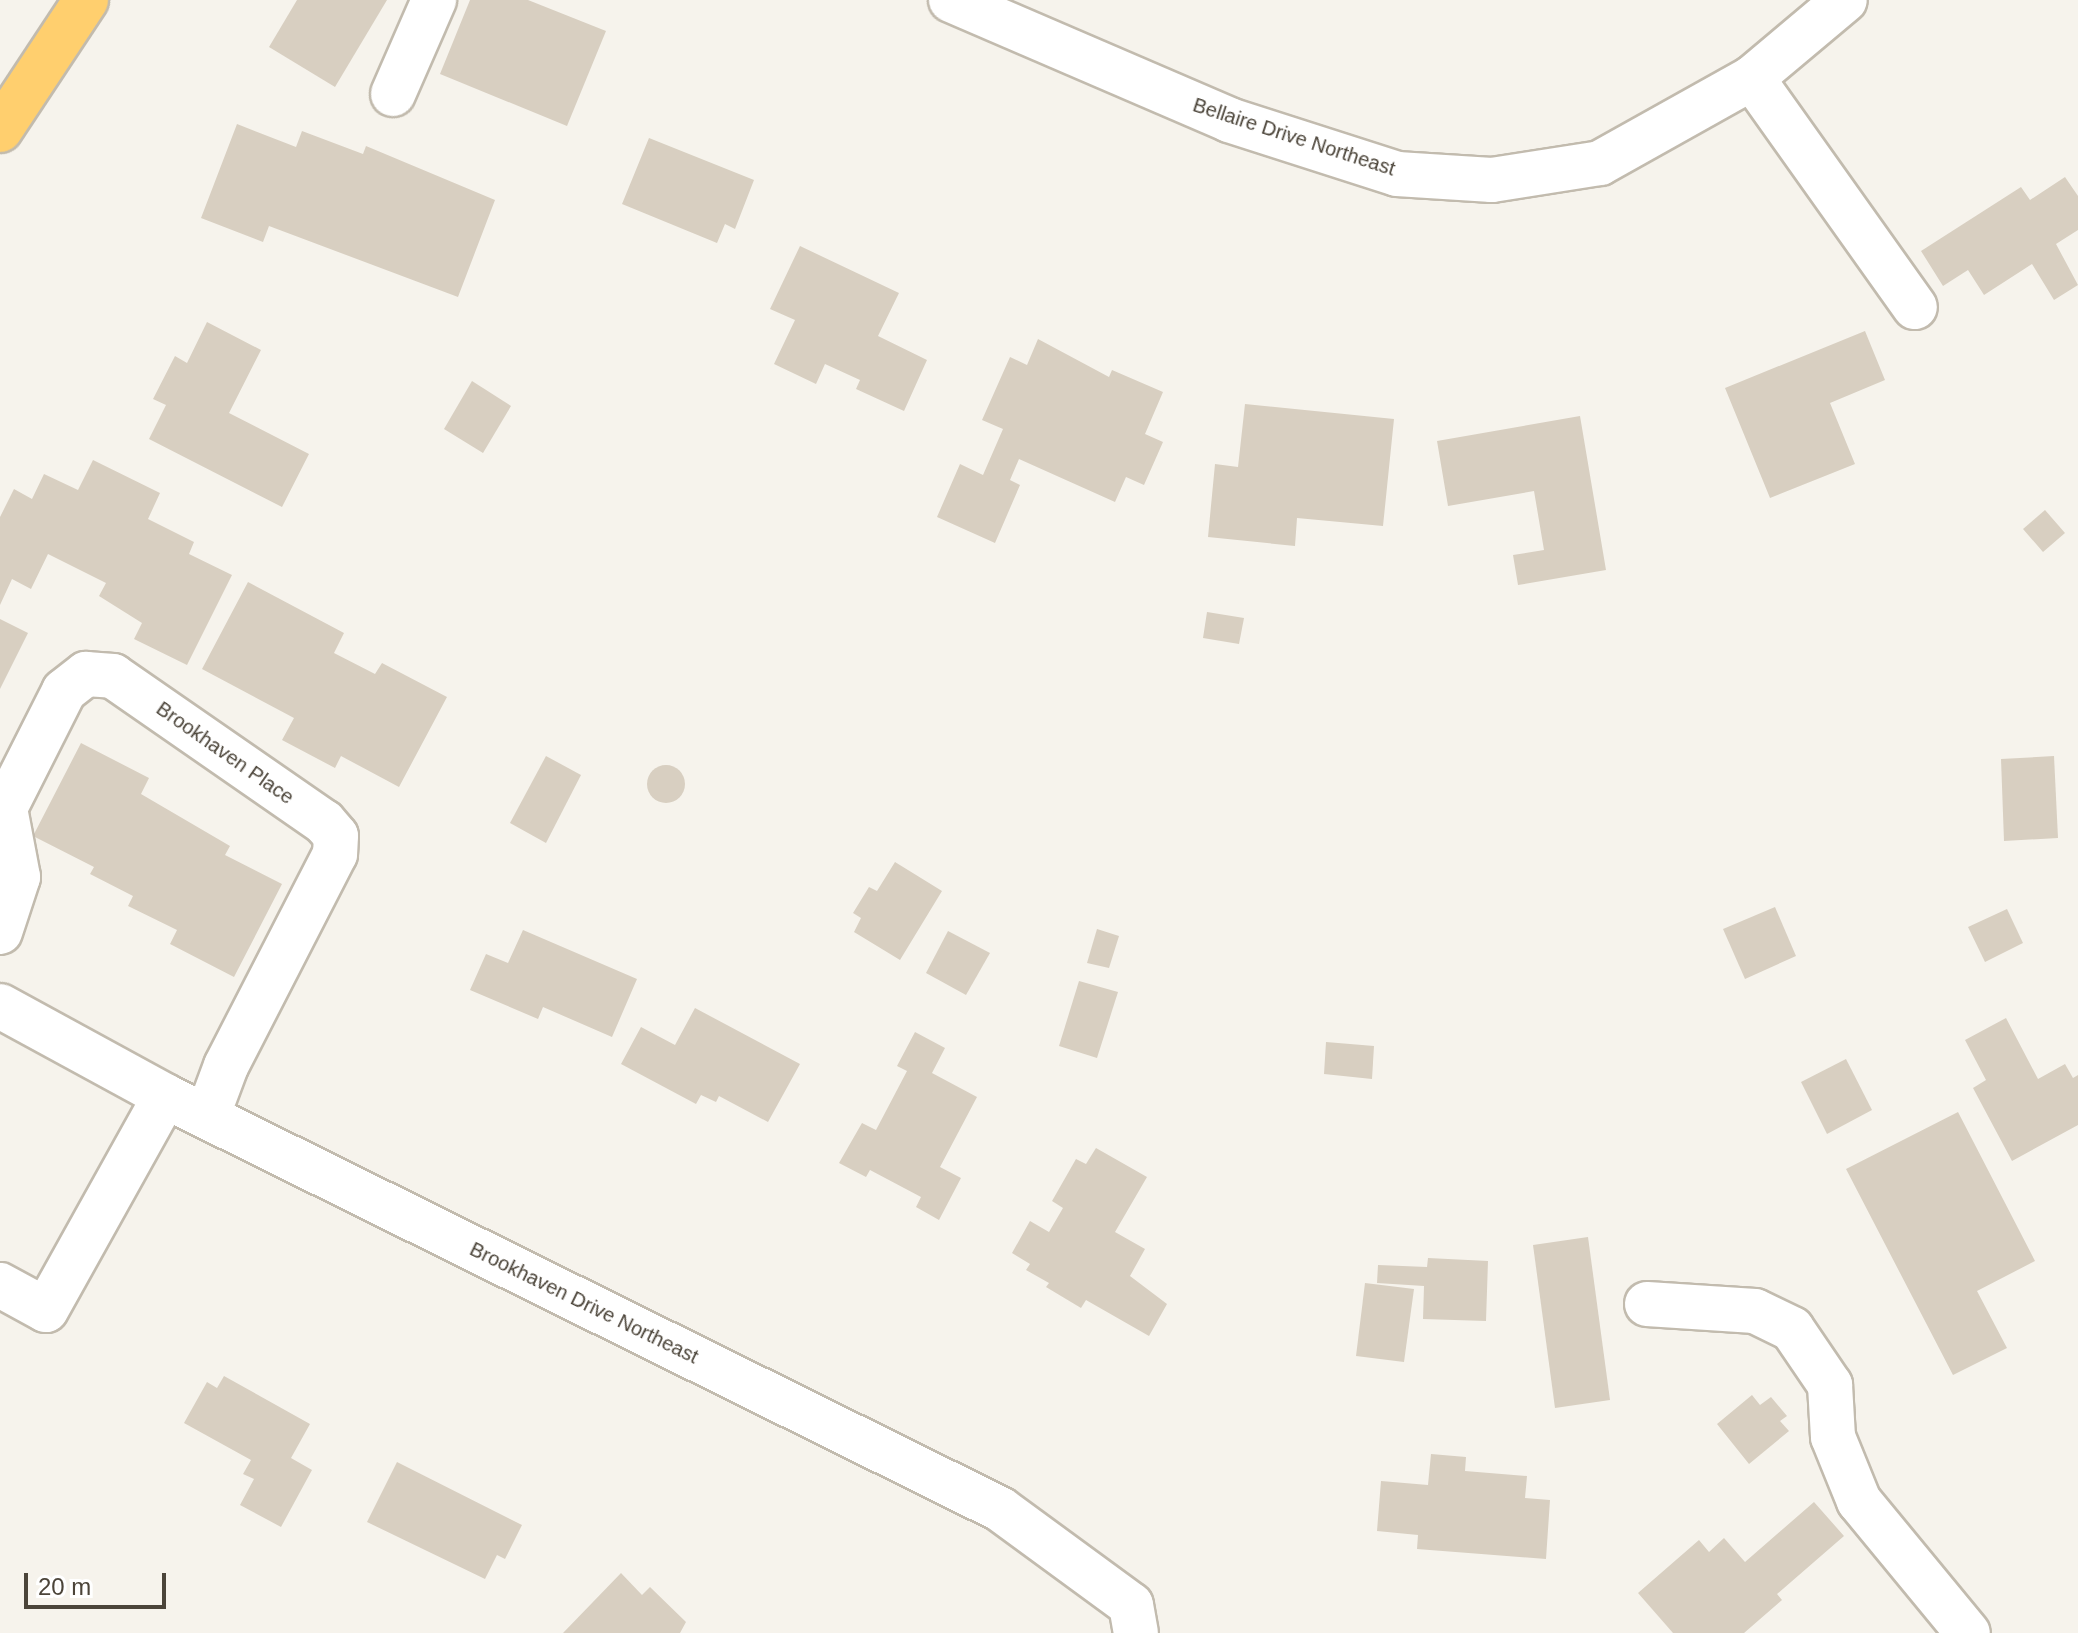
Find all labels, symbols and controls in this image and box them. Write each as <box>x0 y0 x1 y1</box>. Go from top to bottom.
street label: Bellaire Drive Northeast <box>1190 93 1398 181</box>
street label: Brookhaven Place <box>152 697 298 809</box>
street label: Brookhaven Drive Northeast <box>466 1237 702 1369</box>
scale bar <box>28 1557 170 1607</box>
text: 20 m <box>38 1573 91 1600</box>

